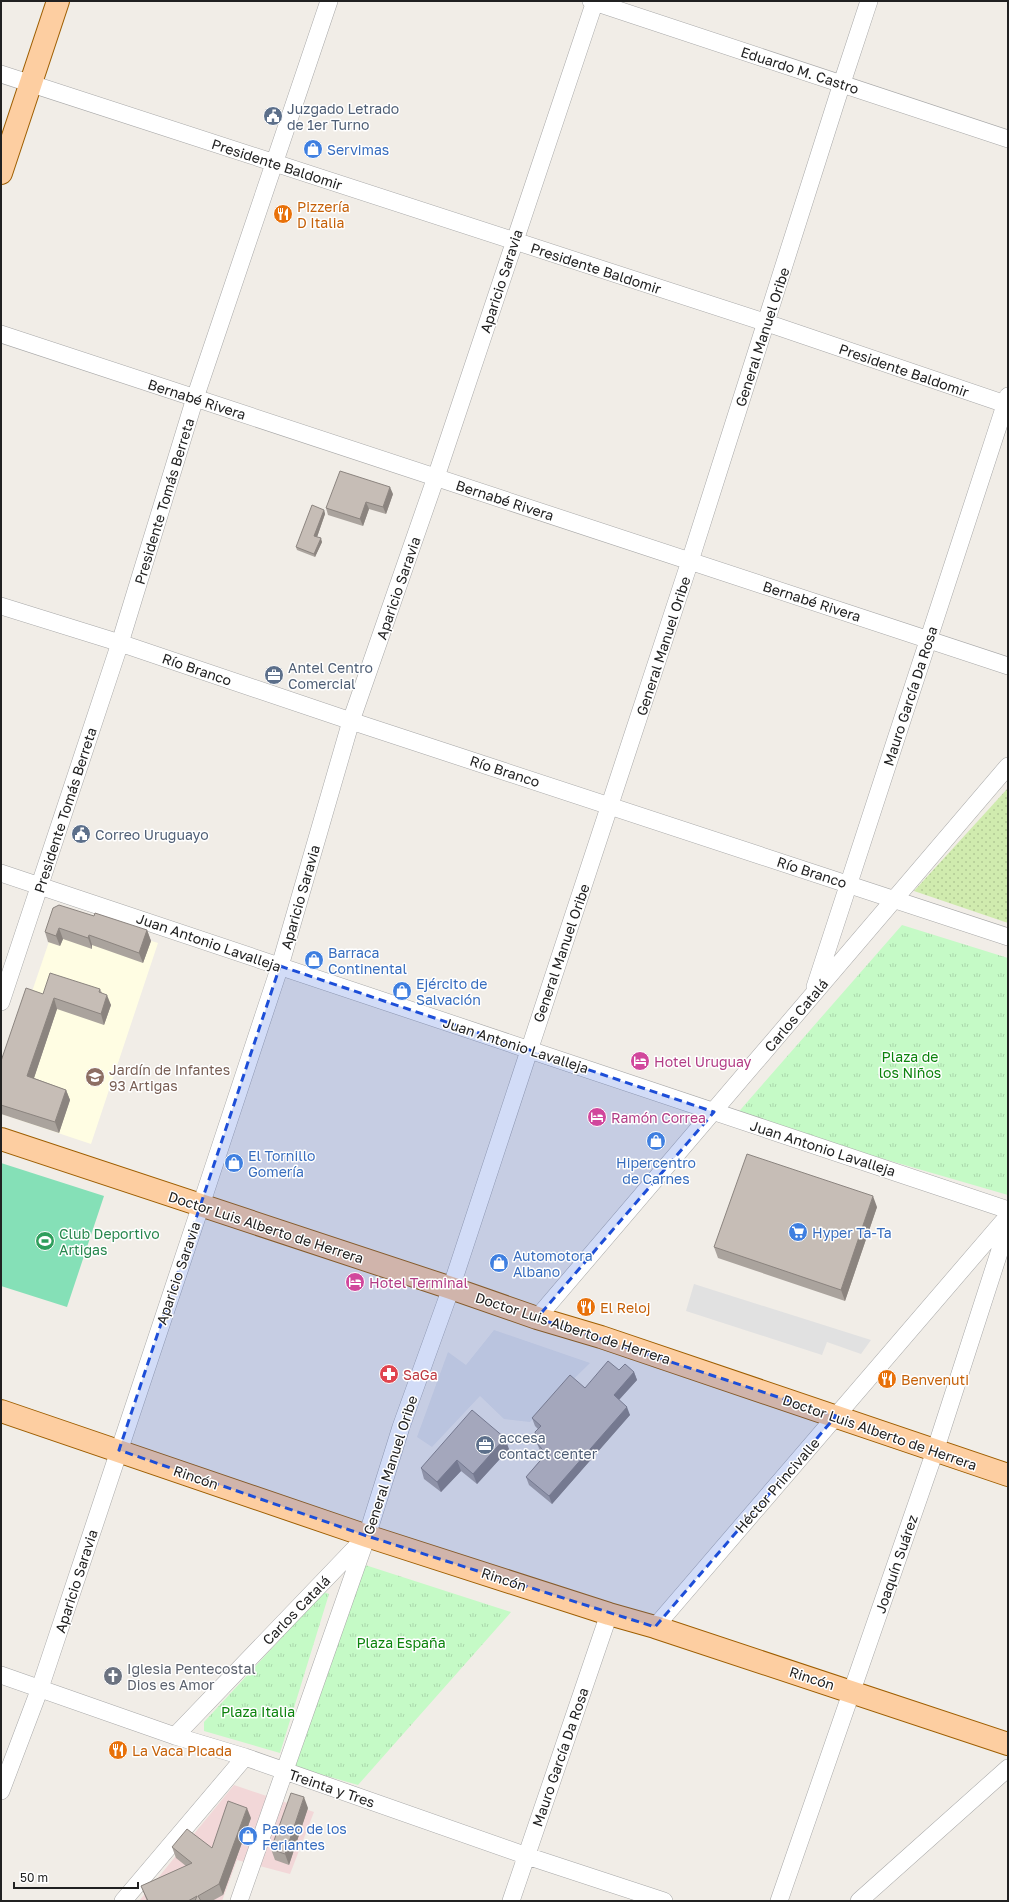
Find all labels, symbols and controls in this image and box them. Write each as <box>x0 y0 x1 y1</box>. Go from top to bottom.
street label: Eduardo M. Castro <box>739 43 861 97</box>
place label: Juzgado Letrado de 1er Turno <box>287 100 399 133</box>
public building icon: Juzgado Letrado de 1er Turno <box>262 105 284 127</box>
street label: Presidente Baldomir <box>209 135 345 193</box>
shop icon: Servimas <box>302 138 324 160</box>
place label: Servimas <box>327 141 389 158</box>
place label: Pizzería D Italia <box>297 198 350 231</box>
restaurant icon: Pizzería D Italia <box>272 203 294 225</box>
street label: Aparicio Saravia <box>476 227 526 335</box>
street label: Presidente Baldomir <box>528 239 664 297</box>
street label: General Manuel Oribe <box>731 265 793 409</box>
street label: Presidente Baldomir <box>837 340 972 400</box>
street label: Bernabé Rivera <box>146 375 248 423</box>
street label: Presidente Tomás Berreta <box>131 416 197 586</box>
street label: Bernabé Rivera <box>454 476 556 524</box>
street label: Aparicio Saravia <box>372 534 424 642</box>
street label: General Manuel Oribe <box>632 574 694 718</box>
street label: Bernabé Rivera <box>761 577 863 625</box>
street label: Mauro García Da Rosa <box>879 624 941 768</box>
street label: Río Branco <box>160 649 234 689</box>
place label: Antel Centro Comercial <box>288 659 373 692</box>
office icon: Antel Centro Comercial <box>263 664 285 686</box>
street label: Presidente Tomás Berreta <box>30 725 100 895</box>
street label: Río Branco <box>468 752 542 790</box>
public building icon: Correo Uruguayo <box>70 823 92 845</box>
place label: Correo Uruguayo <box>95 826 209 843</box>
street label: Aparicio Saravia <box>277 843 323 951</box>
street label: Río Branco <box>775 853 849 891</box>
street label: General Manuel Oribe <box>529 882 593 1024</box>
street label: Juan Antonio Lavalleja <box>134 909 284 975</box>
place label: Barraca Continental <box>328 944 407 977</box>
shop icon: Barraca Continental <box>303 949 325 971</box>
place label: Ejército de Salvación <box>416 975 487 1008</box>
street label: Carlos Catalá <box>761 975 831 1055</box>
shop icon: Ejército de Salvación <box>391 980 413 1002</box>
street label: Juan Antonio Lavalleja <box>441 1013 591 1077</box>
park label: Plaza de los Niños <box>879 1048 941 1081</box>
hotel icon: Hotel Uruguay <box>629 1050 651 1072</box>
place label: Hotel Uruguay <box>654 1053 752 1070</box>
place label: Jardín de Infantes 93 Artigas <box>109 1061 230 1094</box>
school or university icon: Jardín de Infantes 93 Artigas <box>84 1066 106 1088</box>
hotel icon: Ramón Correa <box>586 1106 608 1128</box>
place label: Ramón Correa <box>611 1109 706 1126</box>
street label: Juan Antonio Lavalleja <box>748 1116 898 1180</box>
shop icon: Hipercentro de Carnes <box>645 1130 667 1152</box>
place label: El Tornillo Gomería <box>248 1147 315 1180</box>
shop icon: El Tornillo Gomería <box>223 1152 245 1174</box>
place label: Hipercentro de Carnes <box>616 1154 696 1187</box>
street label: Doctor Luis Alberto de Herrera <box>166 1187 366 1267</box>
street label: Aparicio Saravia <box>152 1219 204 1327</box>
supermarket icon: Hyper Ta-Ta <box>787 1221 809 1243</box>
place label: Hyper Ta-Ta <box>812 1224 892 1241</box>
place label: Club Deportivo Artigas <box>59 1225 160 1258</box>
sports icon: Club Deportivo Artigas <box>34 1230 56 1252</box>
place label: Automotora Albano <box>513 1247 593 1280</box>
shop icon: Automotora Albano <box>488 1252 510 1274</box>
hotel icon: Hotel Terminal <box>344 1271 366 1293</box>
place label: Hotel Terminal <box>369 1274 468 1291</box>
street label: Doctor Luis Alberto de Herrera <box>473 1288 673 1368</box>
restaurant icon: El Reloj <box>575 1296 597 1318</box>
place label: El Reloj <box>600 1299 651 1316</box>
pharmacy icon: SaGa <box>378 1363 400 1385</box>
place label: SaGa <box>403 1366 438 1383</box>
restaurant icon: Benvenuti <box>876 1368 898 1390</box>
place label: Benvenuti <box>901 1371 969 1388</box>
street label: Doctor Luis Alberto de Herrera <box>781 1391 979 1473</box>
street label: General Manuel Oribe <box>359 1393 421 1537</box>
place label: accesa contact center <box>499 1429 598 1462</box>
office icon: accesa contact center <box>474 1434 496 1456</box>
street label: Héctor Princivalle <box>731 1434 823 1536</box>
street label: Rincón <box>171 1461 221 1493</box>
street label: Joaquín Suárez <box>871 1513 921 1615</box>
street label: Aparicio Saravia <box>51 1527 101 1635</box>
street label: Rincón <box>479 1564 529 1594</box>
street label: Carlos Catalá <box>259 1572 333 1648</box>
park label: Plaza España <box>356 1634 446 1651</box>
place label: Iglesia Pentecostal Dios es Amor <box>127 1660 256 1693</box>
street label: Rincón <box>787 1663 837 1693</box>
church icon: Iglesia Pentecostal Dios es Amor <box>102 1665 124 1687</box>
street label: Mauro García Da Rosa <box>528 1685 592 1829</box>
park label: Plaza Italia <box>221 1703 295 1720</box>
restaurant icon: La Vaca Picada <box>107 1739 129 1761</box>
place label: La Vaca Picada <box>132 1742 232 1759</box>
street label: Treinta y Tres <box>287 1765 377 1811</box>
place label: Paseo de los Feriantes <box>262 1820 347 1853</box>
shop icon: Paseo de los Feriantes <box>237 1825 259 1847</box>
scale bar <box>14 1864 138 1890</box>
text: 50 m <box>20 1870 48 1885</box>

